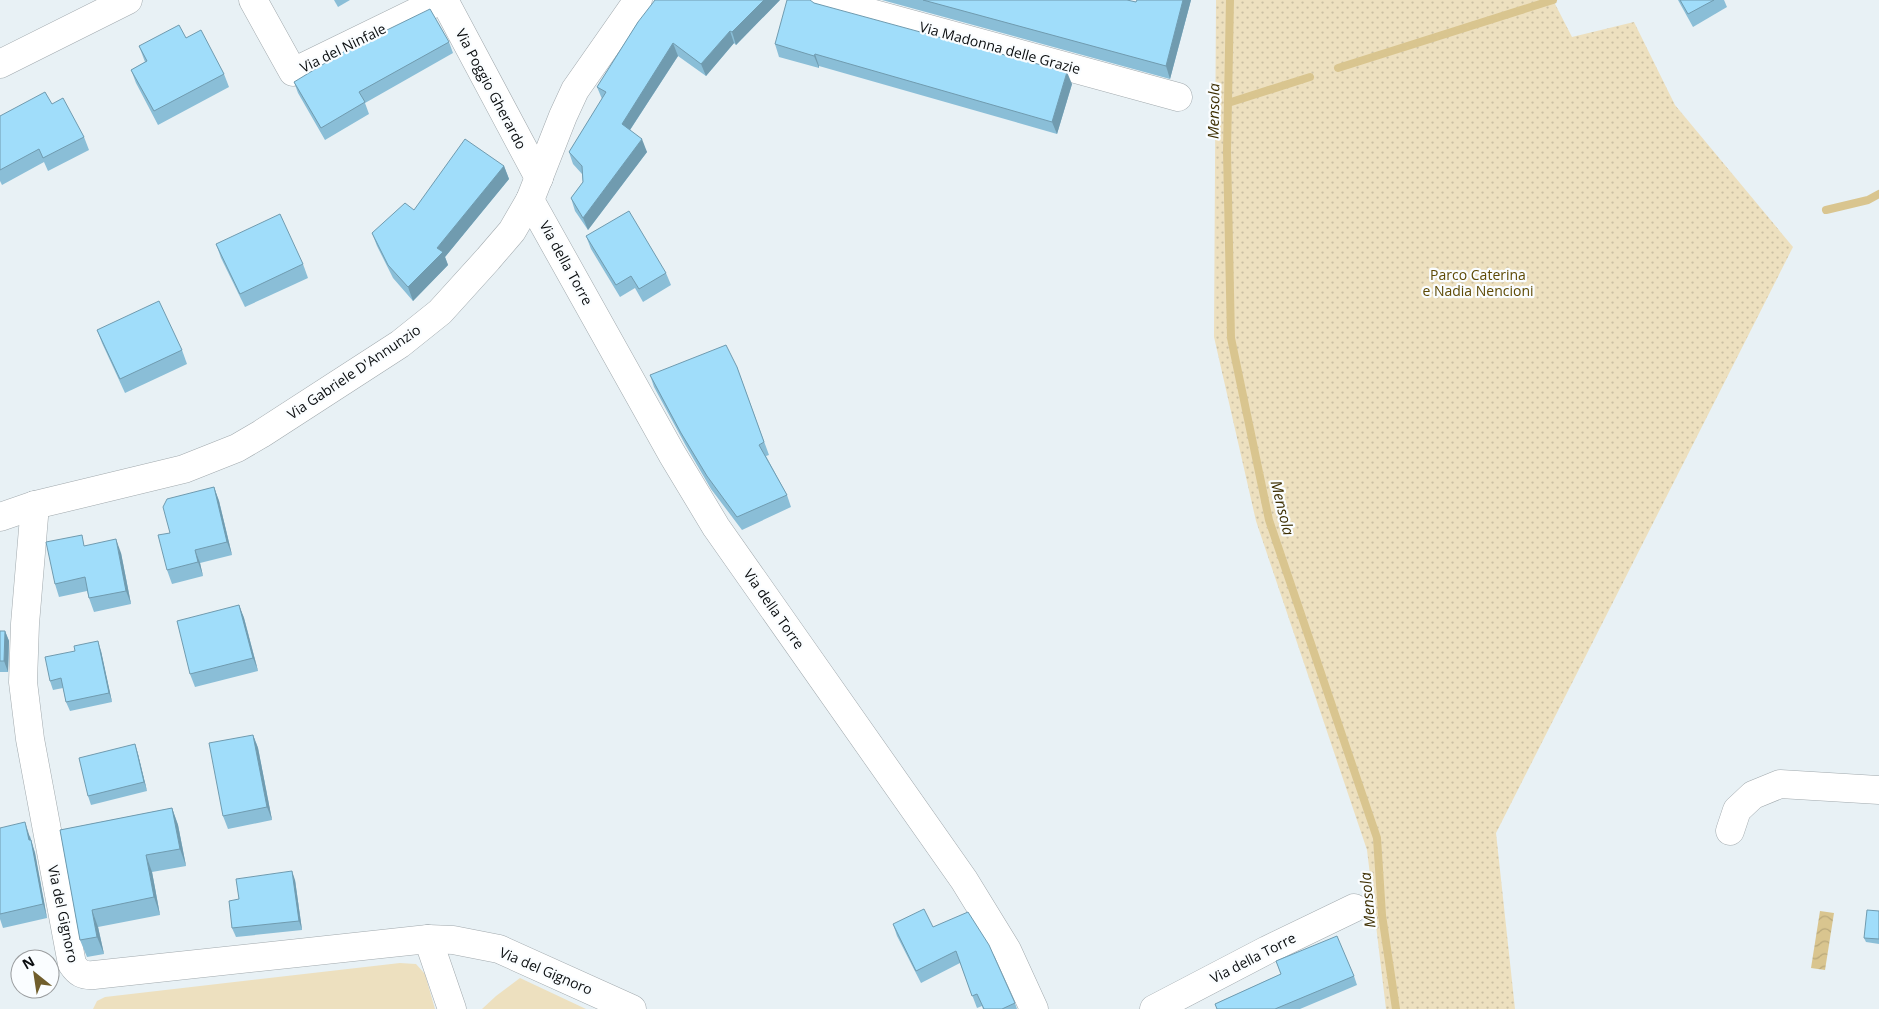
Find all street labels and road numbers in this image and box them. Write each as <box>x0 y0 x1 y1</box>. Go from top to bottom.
street label: Via Madonna delle Grazie <box>918 17 1083 78</box>
street label: Via del Ninfale <box>297 18 389 77</box>
street label: Via Poggio Gherardo <box>452 25 531 152</box>
street label: Via della Torre <box>535 217 598 308</box>
street label: Via Gabriele D'Annunzio <box>283 320 424 423</box>
street label: Via della Torre <box>740 565 809 653</box>
street label: Via del Gignoro <box>44 863 83 964</box>
street label: Via della Torre <box>1207 928 1299 987</box>
street label: Via del Gignoro <box>497 942 596 999</box>

